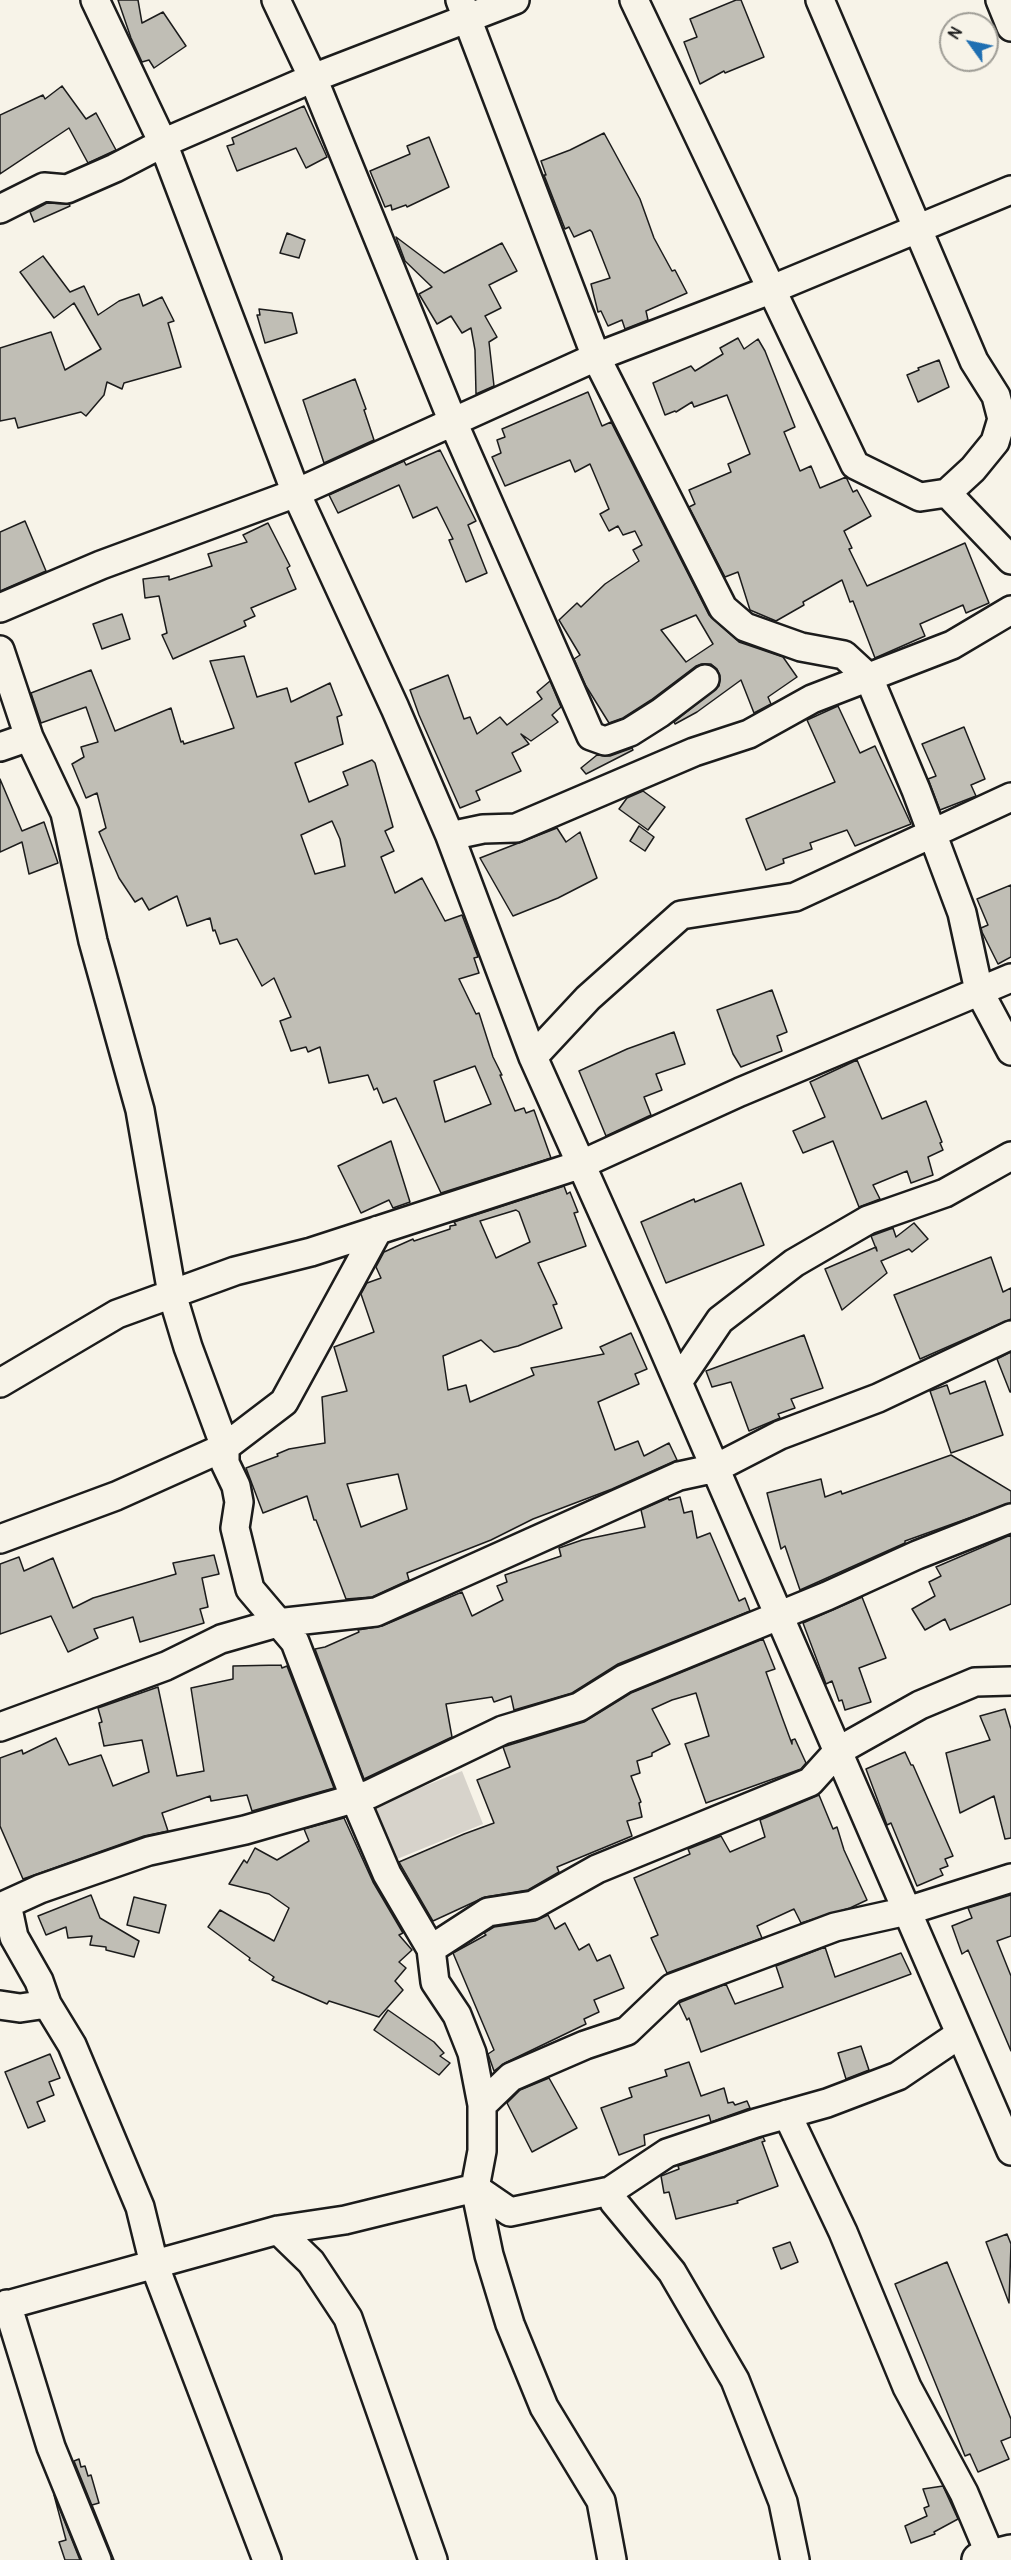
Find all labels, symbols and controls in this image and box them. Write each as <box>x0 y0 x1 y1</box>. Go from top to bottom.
north arrow <box>939 12 999 72</box>
text: N <box>944 23 967 43</box>

